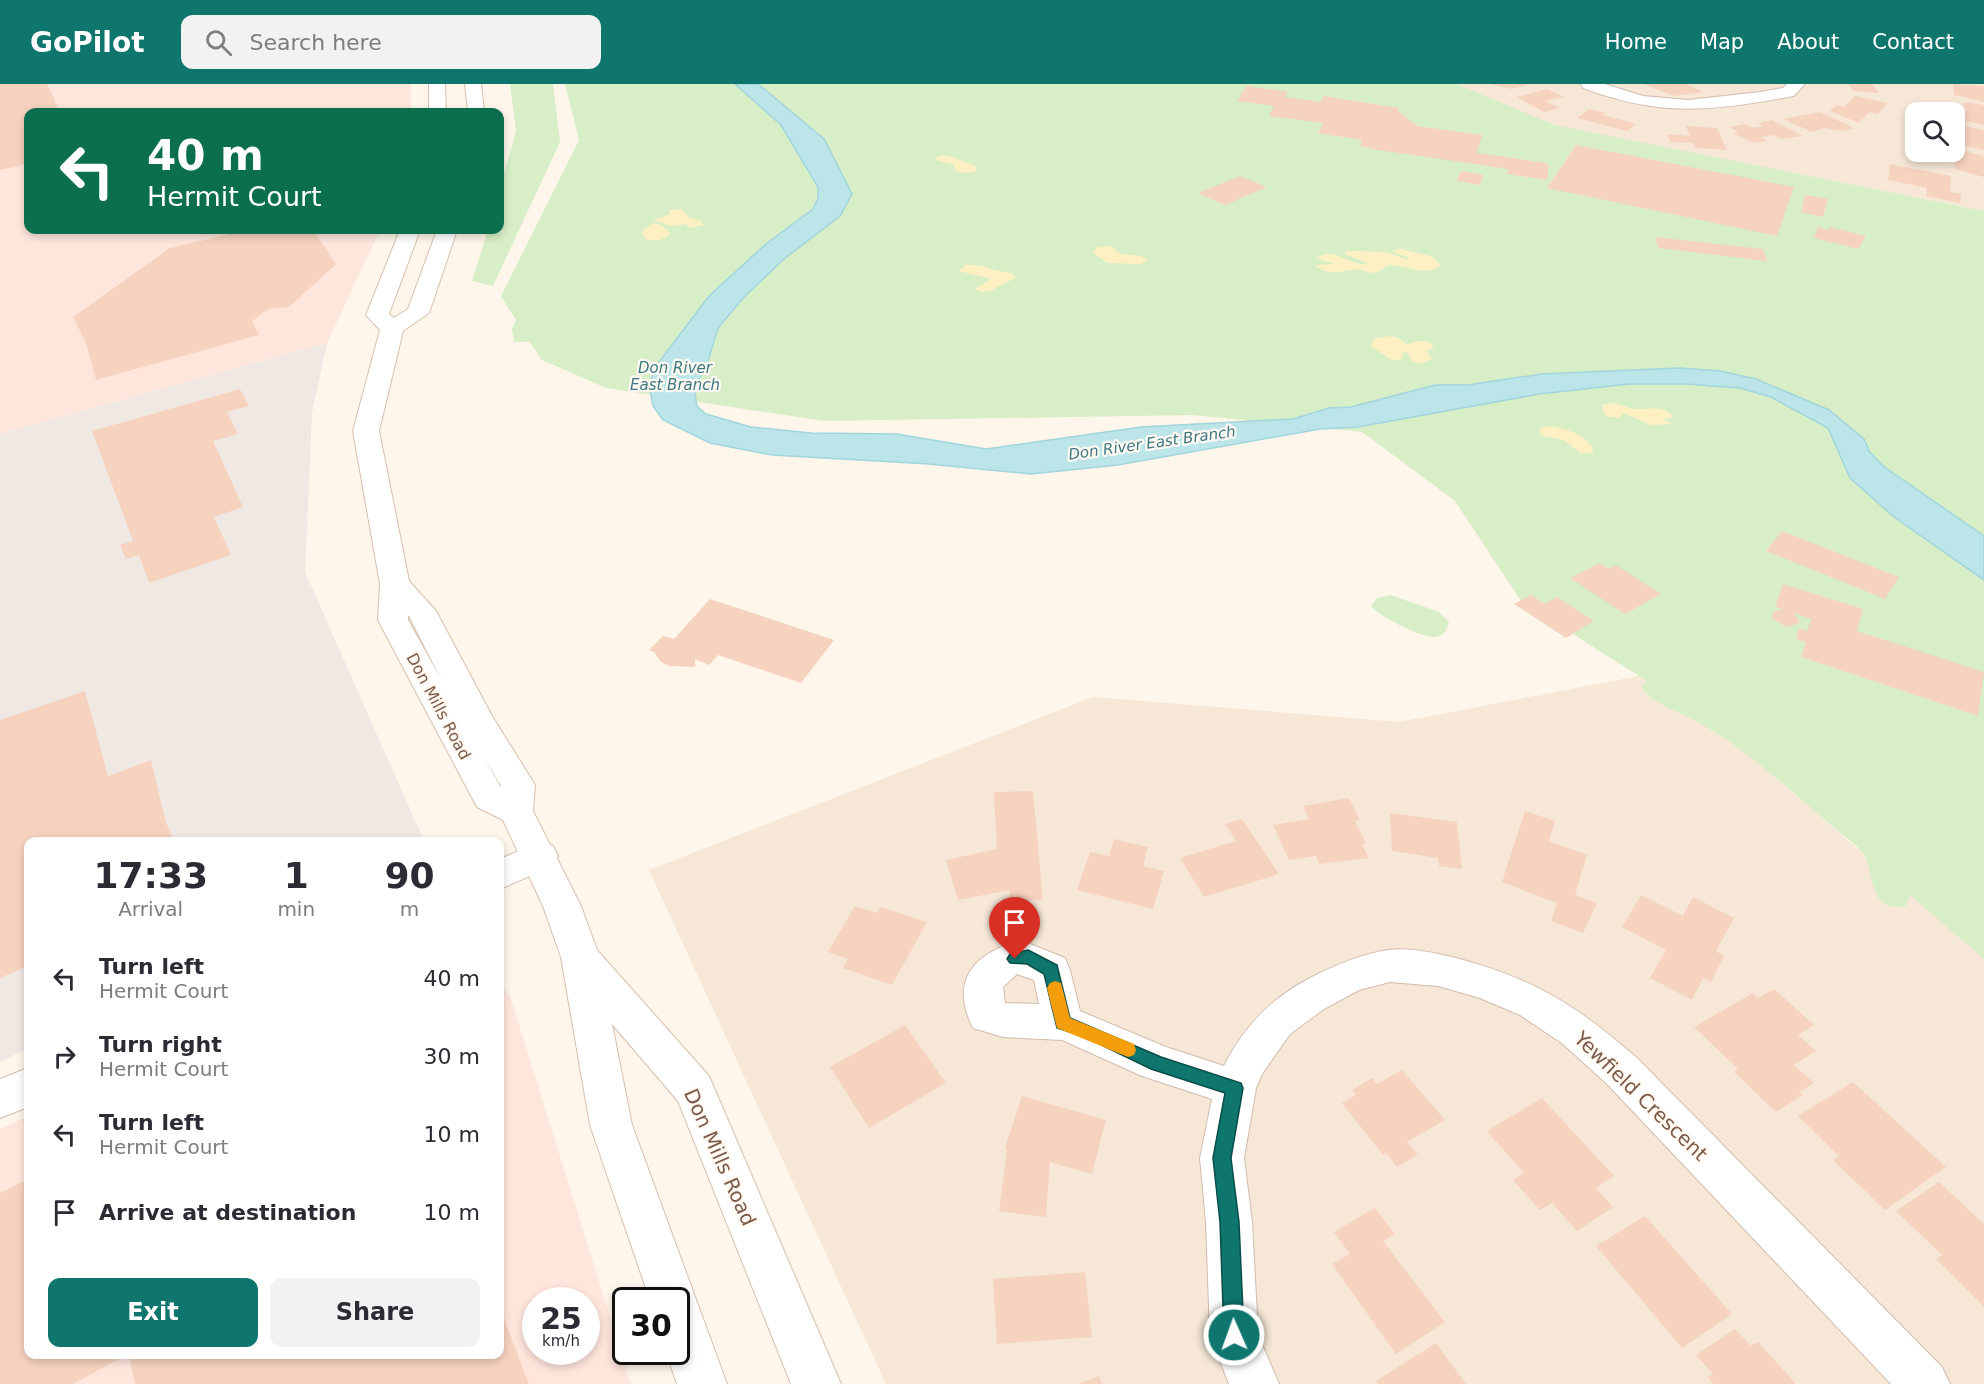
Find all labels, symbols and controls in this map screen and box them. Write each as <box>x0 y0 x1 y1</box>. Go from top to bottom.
search box <box>181 15 601 69</box>
text: GoPilot <box>30 26 145 59</box>
icon: search <box>202 26 235 59</box>
text: Search here <box>250 30 382 55</box>
text: Home <box>1605 30 1667 54</box>
text: Map <box>1700 30 1744 54</box>
text: About <box>1777 30 1839 54</box>
text: Contact <box>1872 30 1954 54</box>
map controls <box>1905 102 1965 162</box>
button: search <box>1905 102 1965 162</box>
text: 40 m <box>147 131 264 180</box>
icon: left <box>48 132 126 210</box>
text: Hermit Court <box>147 181 322 212</box>
water label: Don River East Branch <box>630 359 720 394</box>
water label: Don River East Branch <box>1067 422 1237 464</box>
street label: Don Mills Road <box>402 650 475 763</box>
text: 17:33 <box>93 855 208 896</box>
text: 1 <box>284 855 309 896</box>
text: 90 <box>384 855 435 896</box>
text: Arrival <box>118 897 183 921</box>
text: min <box>277 897 315 921</box>
text: m <box>400 897 419 921</box>
pin <box>989 897 1040 959</box>
icon: arrive <box>998 906 1031 939</box>
text: Turn left <box>99 954 204 979</box>
icon: left <box>48 962 81 995</box>
text: 40 m <box>424 966 480 991</box>
text: Hermit Court <box>99 979 228 1003</box>
street label: Yewfield Crescent <box>1569 1026 1713 1166</box>
text: Turn right <box>99 1032 222 1057</box>
icon: right <box>48 1040 81 1073</box>
text: 30 m <box>424 1044 480 1069</box>
text: Hermit Court <box>99 1057 228 1081</box>
street label: Don Mills Road <box>679 1085 761 1229</box>
text: Turn left <box>99 1110 204 1135</box>
icon: left <box>48 1118 81 1151</box>
text: 10 m <box>424 1122 480 1147</box>
text: Hermit Court <box>99 1135 228 1159</box>
icon: arrive <box>48 1196 81 1229</box>
text: Arrive at destination <box>99 1200 356 1225</box>
text: 10 m <box>424 1200 480 1225</box>
button: Exit <box>48 1278 258 1347</box>
button: Share <box>270 1278 480 1347</box>
speed limit sign: 30 <box>612 1287 690 1365</box>
text: 25 <box>540 1301 582 1336</box>
position arrow <box>1202 1303 1266 1367</box>
text: km/h <box>542 1332 580 1350</box>

